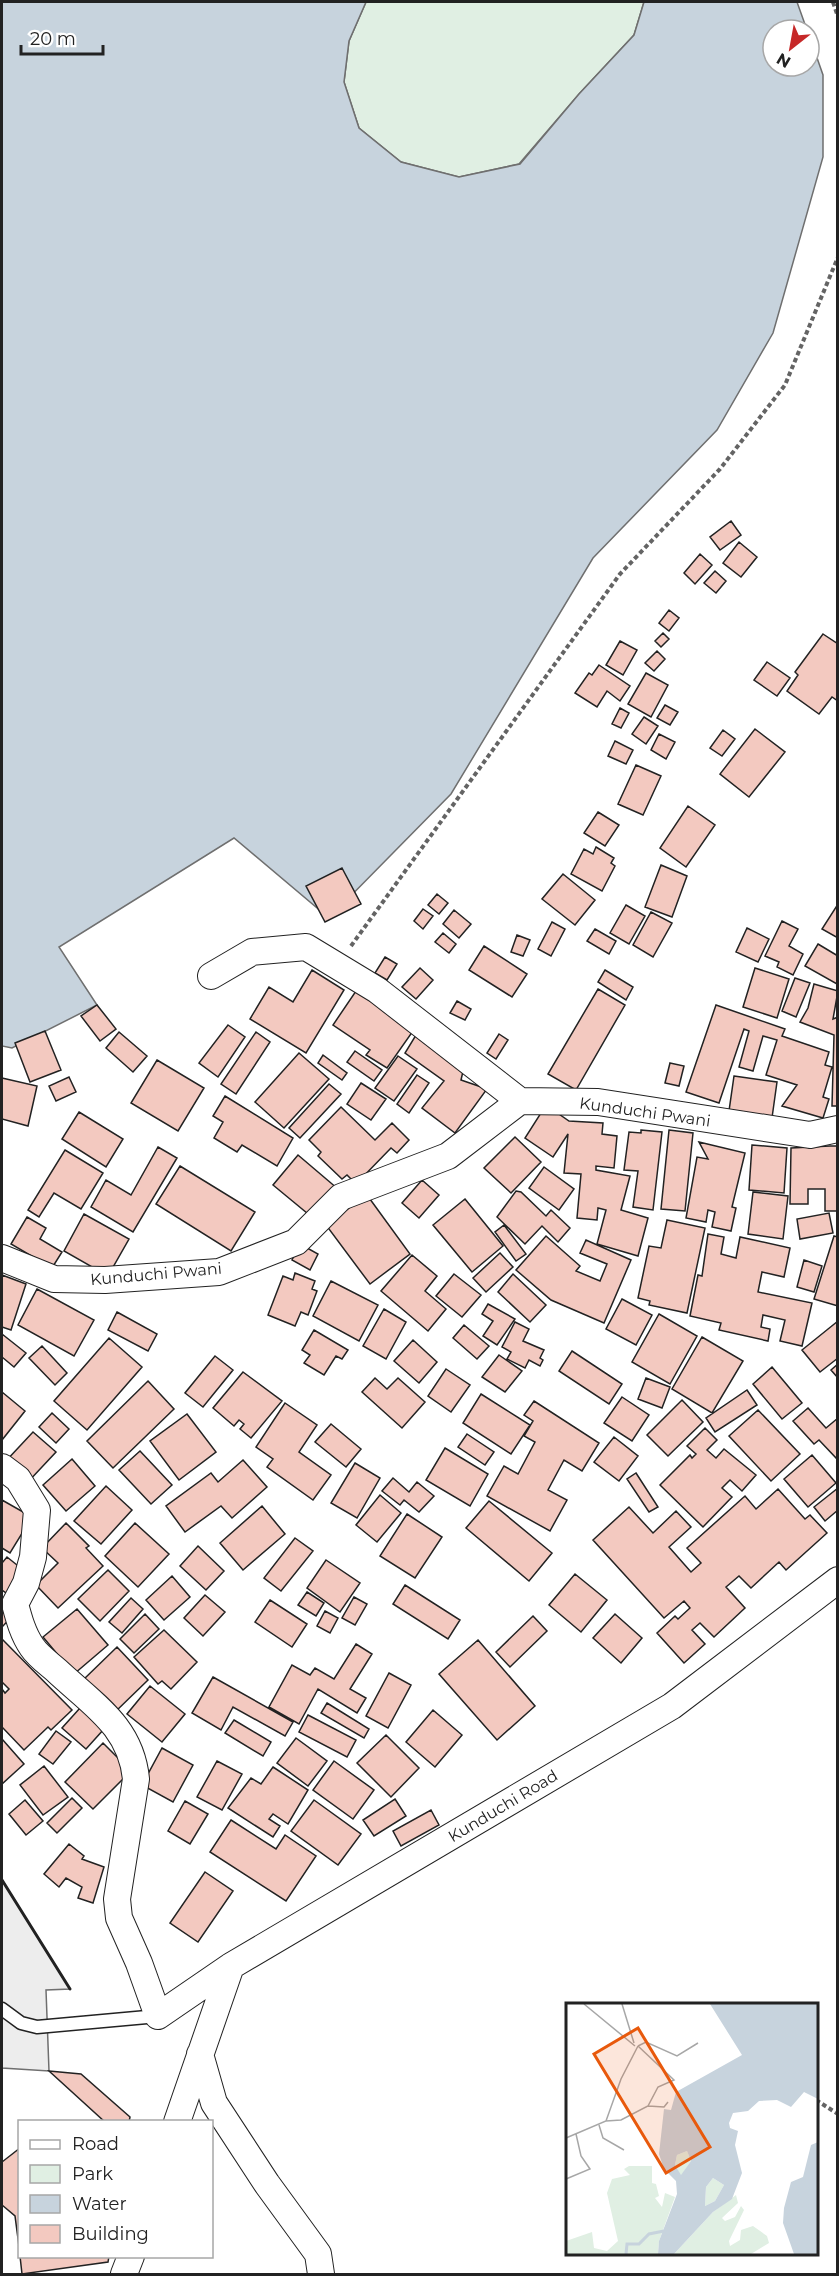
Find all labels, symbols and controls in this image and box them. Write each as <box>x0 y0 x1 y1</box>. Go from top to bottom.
scale bar <box>21 18 104 56</box>
north arrow <box>761 18 821 78</box>
text: 20 m <box>30 28 76 50</box>
text: N <box>773 49 794 72</box>
street label: Kunduchi Pwani <box>578 1093 712 1131</box>
street label: Kunduchi Pwani <box>89 1259 223 1289</box>
street label: Kunduchi Road <box>445 1766 561 1846</box>
inset map <box>566 2003 818 2255</box>
legend <box>18 2120 213 2258</box>
text: Road <box>72 2133 119 2155</box>
text: Park <box>72 2163 113 2185</box>
text: Water <box>72 2193 127 2215</box>
text: Building <box>72 2223 149 2245</box>

